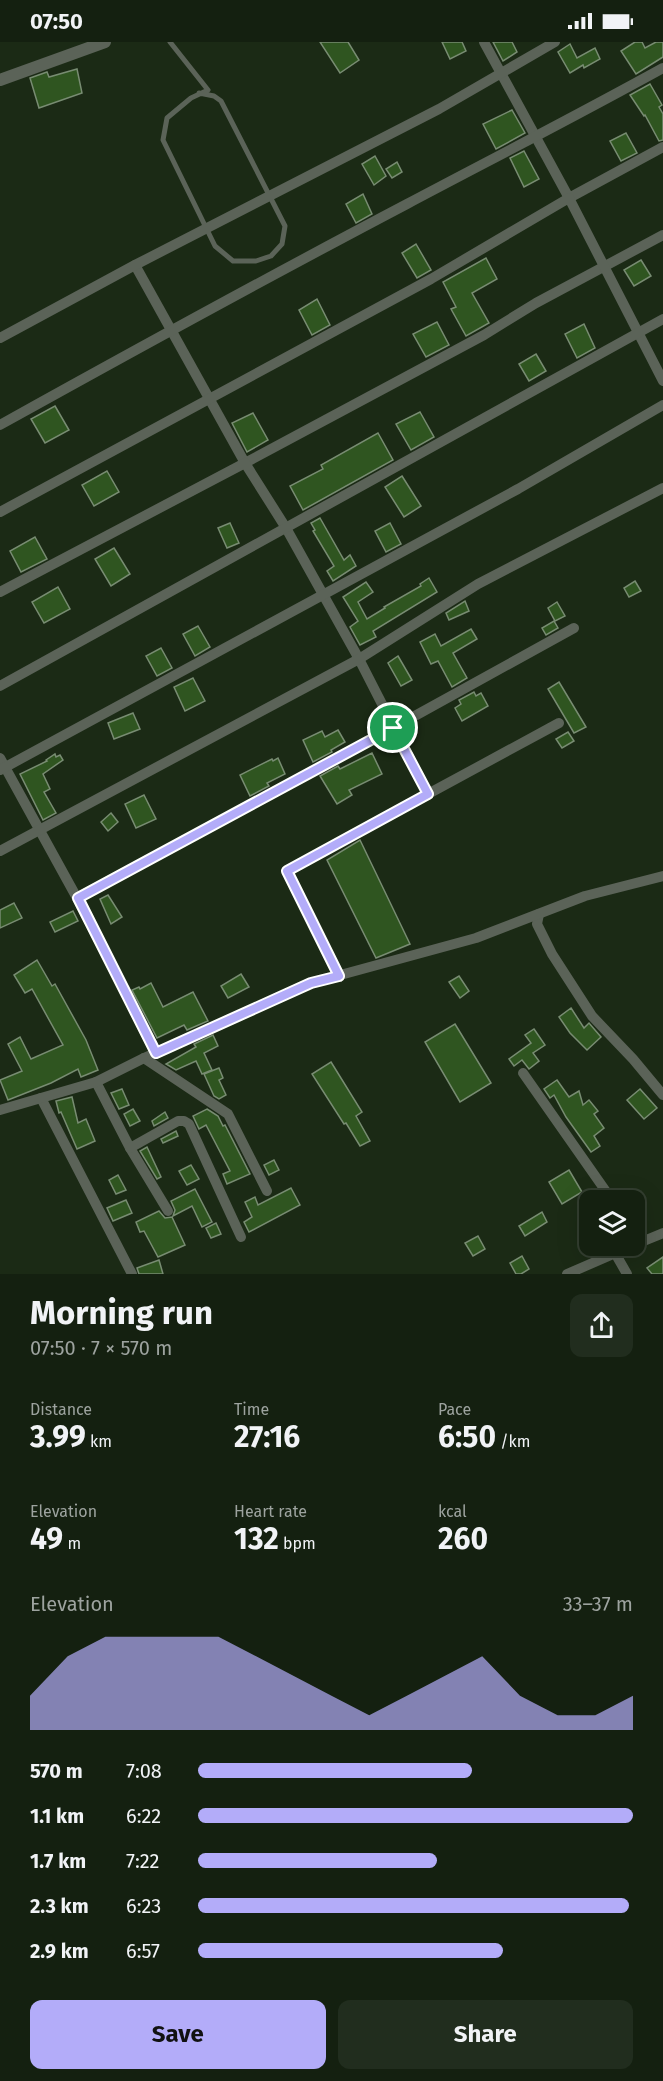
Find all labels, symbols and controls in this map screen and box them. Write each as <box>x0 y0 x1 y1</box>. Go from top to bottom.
text: 07:50 <box>30 8 83 35</box>
pin <box>367 702 418 753</box>
icon: arrive <box>376 711 409 744</box>
map controls <box>579 1190 645 1256</box>
button: layers <box>579 1190 645 1256</box>
text: Morning run <box>30 1293 213 1333</box>
button: share <box>570 1294 633 1357</box>
text: 07:50 · 7 × 570 m <box>30 1336 172 1360</box>
text: Distance <box>30 1400 92 1419</box>
text: Time <box>234 1400 269 1419</box>
text: Pace <box>438 1400 471 1419</box>
text: 3.99 <box>30 1419 86 1455</box>
text: 27:16 <box>234 1419 300 1455</box>
text: 6:50 <box>438 1419 496 1455</box>
text: km <box>86 1432 112 1451</box>
text: /km <box>496 1432 530 1451</box>
text: Elevation <box>30 1502 97 1521</box>
text: Heart rate <box>234 1502 307 1521</box>
text: kcal <box>438 1502 467 1521</box>
text: 49 <box>30 1521 63 1557</box>
text: 132 <box>234 1521 279 1557</box>
text: 260 <box>438 1521 488 1557</box>
text: m <box>63 1534 81 1553</box>
text: bpm <box>279 1534 316 1553</box>
text: Elevation <box>30 1592 114 1616</box>
text: 33–37 m <box>563 1592 633 1616</box>
text: 570 m <box>30 1759 83 1783</box>
text: 7:08 <box>126 1759 162 1783</box>
text: 1.1 km <box>30 1804 84 1828</box>
text: 6:22 <box>126 1804 161 1828</box>
text: 1.7 km <box>30 1849 86 1873</box>
text: 7:22 <box>126 1849 159 1873</box>
text: 2.3 km <box>30 1894 89 1918</box>
text: 6:23 <box>126 1894 161 1918</box>
text: 2.9 km <box>30 1939 89 1963</box>
text: 6:57 <box>126 1939 160 1963</box>
button: Save <box>30 2000 326 2069</box>
button: Share <box>338 2000 633 2069</box>

